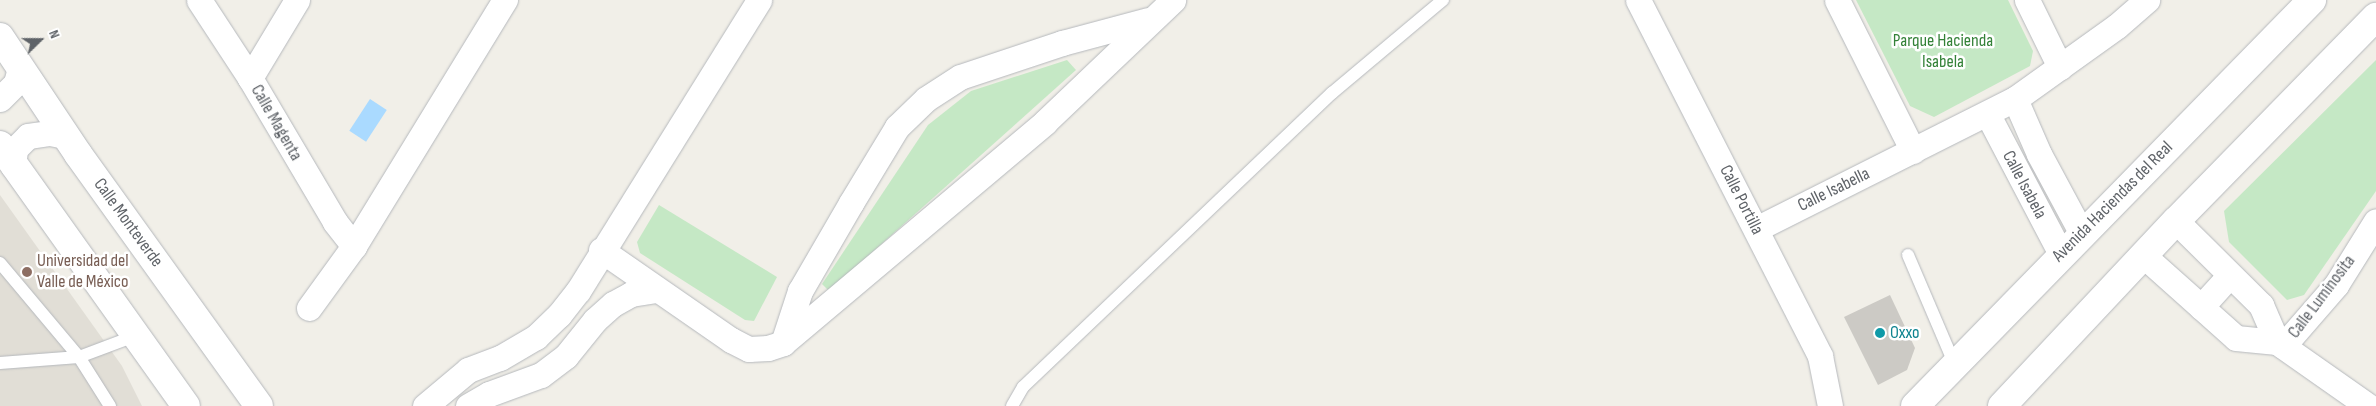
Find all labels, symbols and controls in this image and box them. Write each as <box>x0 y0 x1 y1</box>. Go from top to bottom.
north arrow <box>15 15 65 65</box>
text: N <box>45 28 64 41</box>
park label: Parque Hacienda Isabela <box>1893 31 1993 74</box>
street label: Calle Magenta <box>246 81 306 165</box>
street label: Avenida Haciendas del Real <box>2048 137 2178 267</box>
street label: Calle Isabela <box>1997 147 2051 223</box>
street label: Calle Portilla <box>1714 162 1768 238</box>
street label: Calle Isabella <box>1794 163 1874 217</box>
street label: Calle Monteverde <box>89 174 167 272</box>
place label: Universidad del Valle de México <box>37 251 129 294</box>
street label: Calle Luminosita <box>2284 251 2360 343</box>
marker: Universidad del Valle de México <box>21 266 33 278</box>
place label: Oxxo <box>1890 322 1920 344</box>
marker: Oxxo <box>1874 327 1886 339</box>

